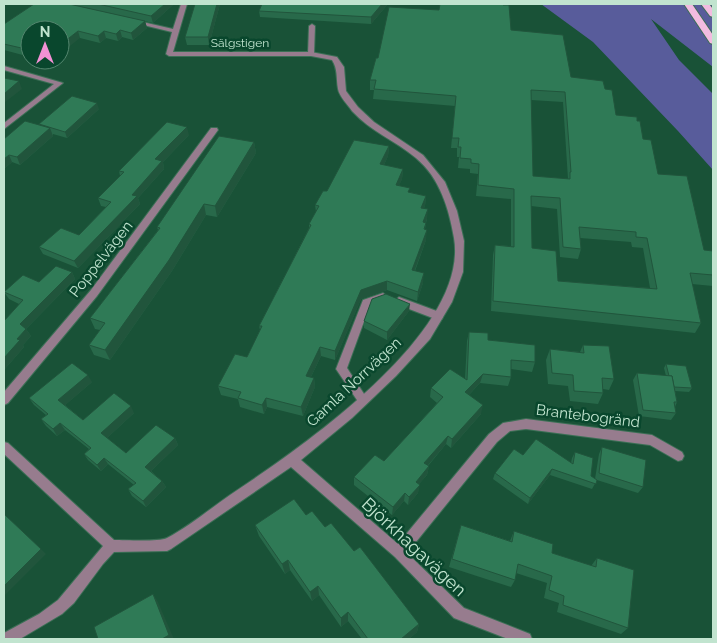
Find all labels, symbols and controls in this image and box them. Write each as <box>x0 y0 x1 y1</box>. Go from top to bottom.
north arrow <box>20 20 70 70</box>
text: N <box>40 24 50 40</box>
street label: Sälgstigen <box>211 36 269 50</box>
street label: Poppelvägen <box>66 217 136 301</box>
street label: Gamla Norrvägen <box>303 334 405 430</box>
street label: Brantebogränd <box>535 401 641 431</box>
street label: Björkhagavägen <box>358 493 471 600</box>

